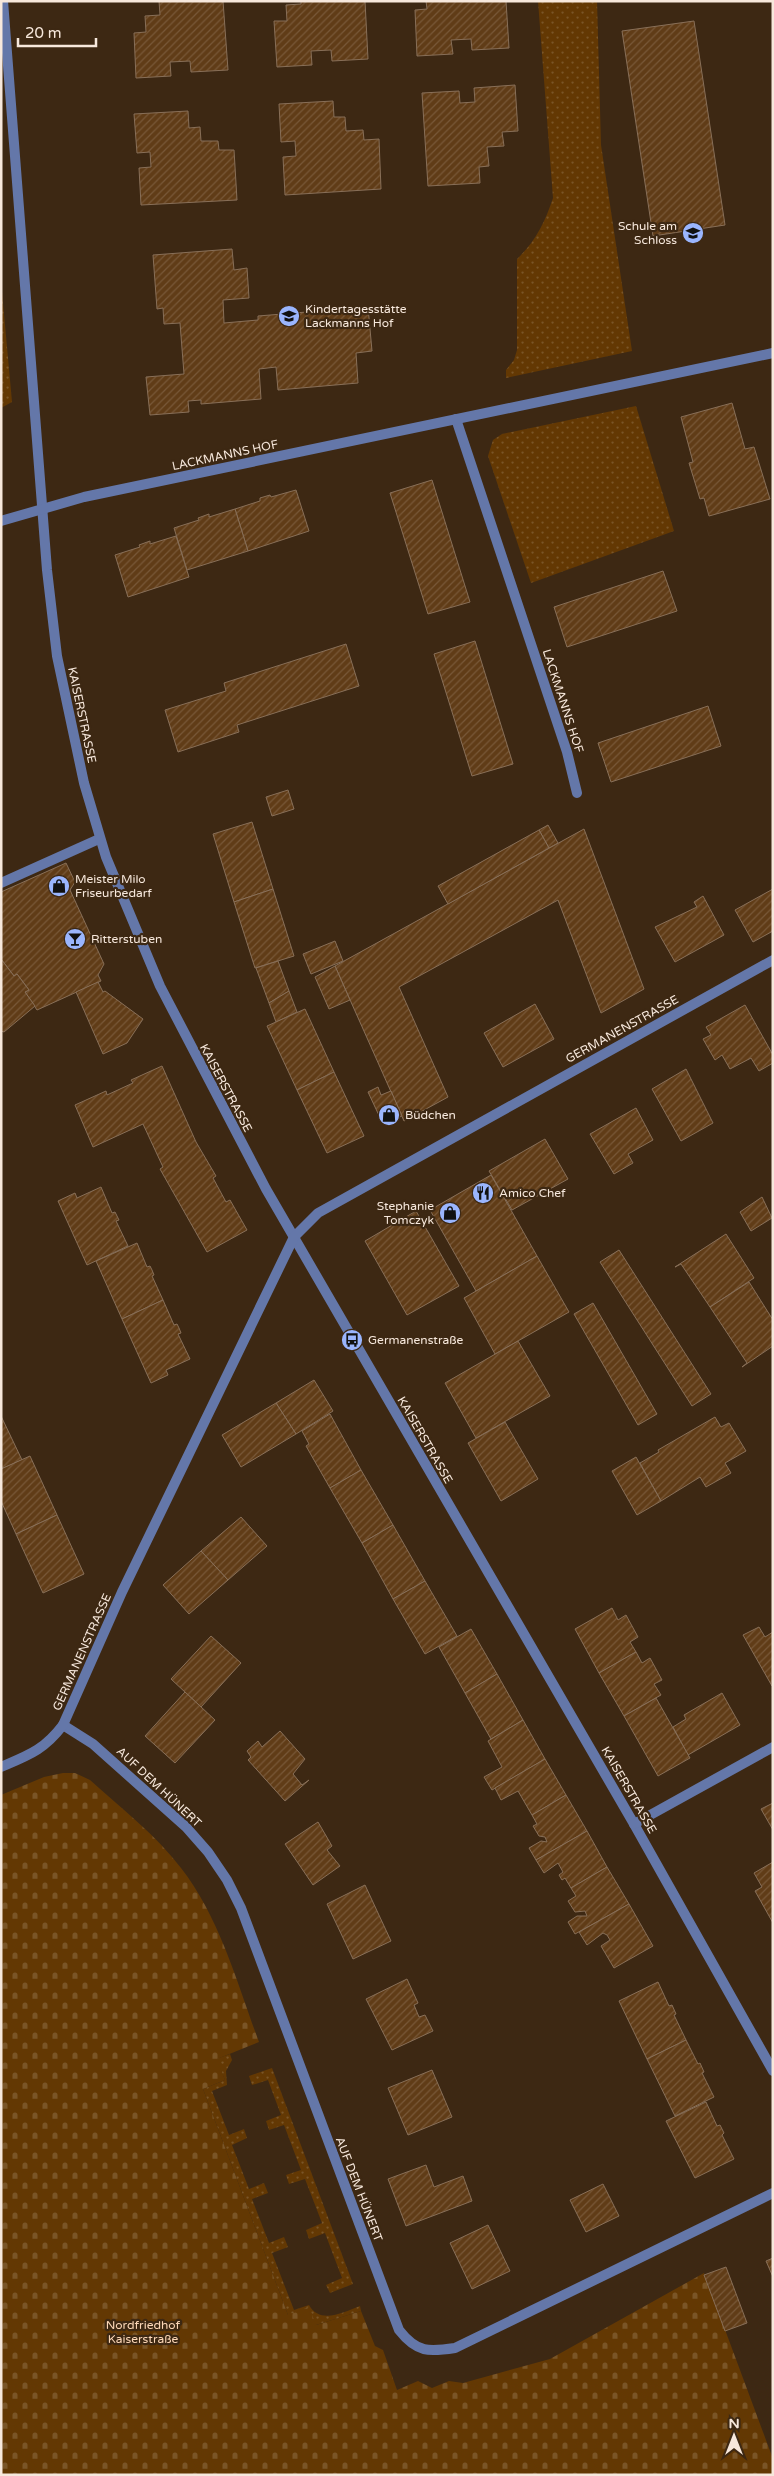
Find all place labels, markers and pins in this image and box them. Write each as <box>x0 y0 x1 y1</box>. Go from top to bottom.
place label: Schule am Schloss <box>618 219 677 247</box>
school or university icon: Schule am Schloss <box>681 221 705 245</box>
place label: Kindertagesstätte Lackmanns Hof <box>305 302 407 330</box>
school or university icon: Kindertagesstätte Lackmanns Hof <box>277 304 301 328</box>
place label: Meister Milo Friseurbedarf <box>75 872 152 900</box>
shop icon: Meister Milo Friseurbedarf <box>47 874 71 898</box>
bar icon: Ritterstuben <box>63 927 87 951</box>
place label: Ritterstuben <box>91 932 162 946</box>
shop icon: Büdchen <box>377 1103 401 1127</box>
place label: Büdchen <box>405 1108 456 1122</box>
restaurant icon: Amico Chef <box>471 1181 495 1205</box>
place label: Amico Chef <box>499 1186 566 1200</box>
place label: Stephanie Tomczyk <box>377 1199 434 1227</box>
shop icon: Stephanie Tomczyk <box>438 1201 462 1225</box>
bus stop icon: Germanenstraße <box>340 1328 364 1352</box>
place label: Germanenstraße <box>368 1333 464 1347</box>

